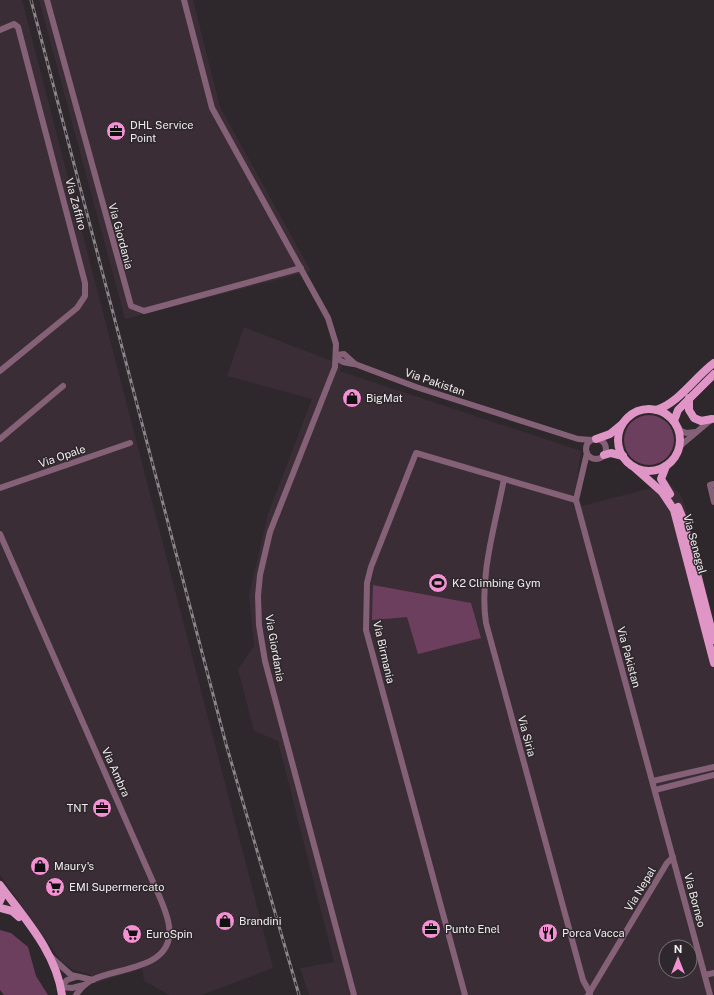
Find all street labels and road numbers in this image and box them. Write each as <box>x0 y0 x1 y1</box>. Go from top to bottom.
street label: Via Zaffiro <box>63 177 89 231</box>
street label: Via Giordania <box>106 202 136 270</box>
street label: Via Pakistan <box>403 366 467 398</box>
street label: Via Opale <box>37 442 87 470</box>
street label: Via Senegal <box>681 513 709 575</box>
street label: Via Giordania <box>263 614 287 682</box>
street label: Via Birmania <box>371 619 397 685</box>
street label: Via Pakistan <box>615 625 643 689</box>
street label: Via Siria <box>516 714 538 758</box>
street label: Via Ambra <box>100 745 132 799</box>
street label: Via Nepal <box>622 865 658 913</box>
street label: Via Borneo <box>682 872 708 928</box>

